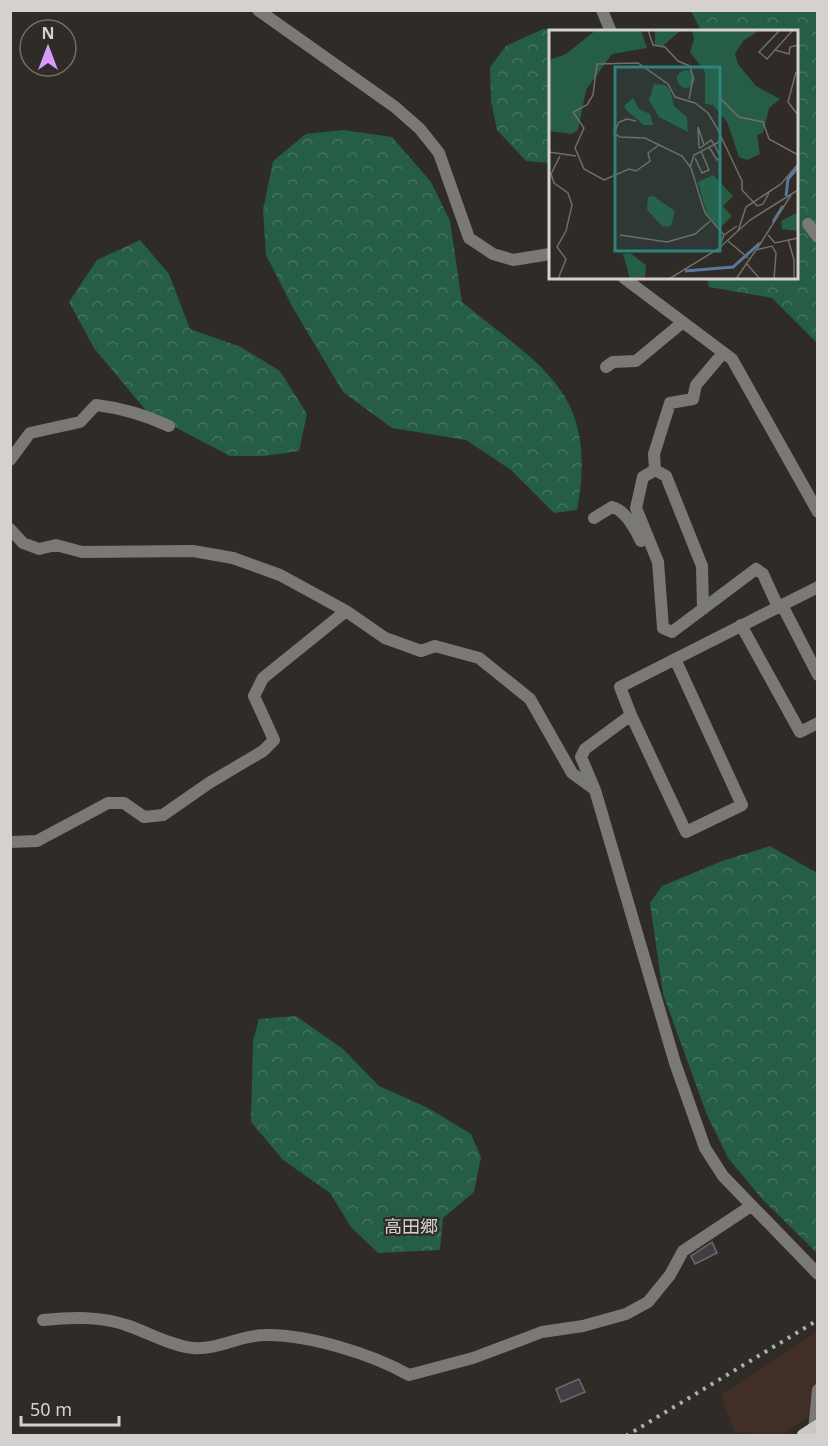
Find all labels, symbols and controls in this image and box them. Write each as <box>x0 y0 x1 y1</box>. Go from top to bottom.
north arrow <box>18 18 78 78</box>
text: N <box>41 22 55 44</box>
inset map <box>549 30 798 279</box>
district label: 高田郷 <box>384 1214 438 1238</box>
scale bar <box>21 1389 118 1427</box>
text: 50 m <box>30 1397 72 1421</box>

